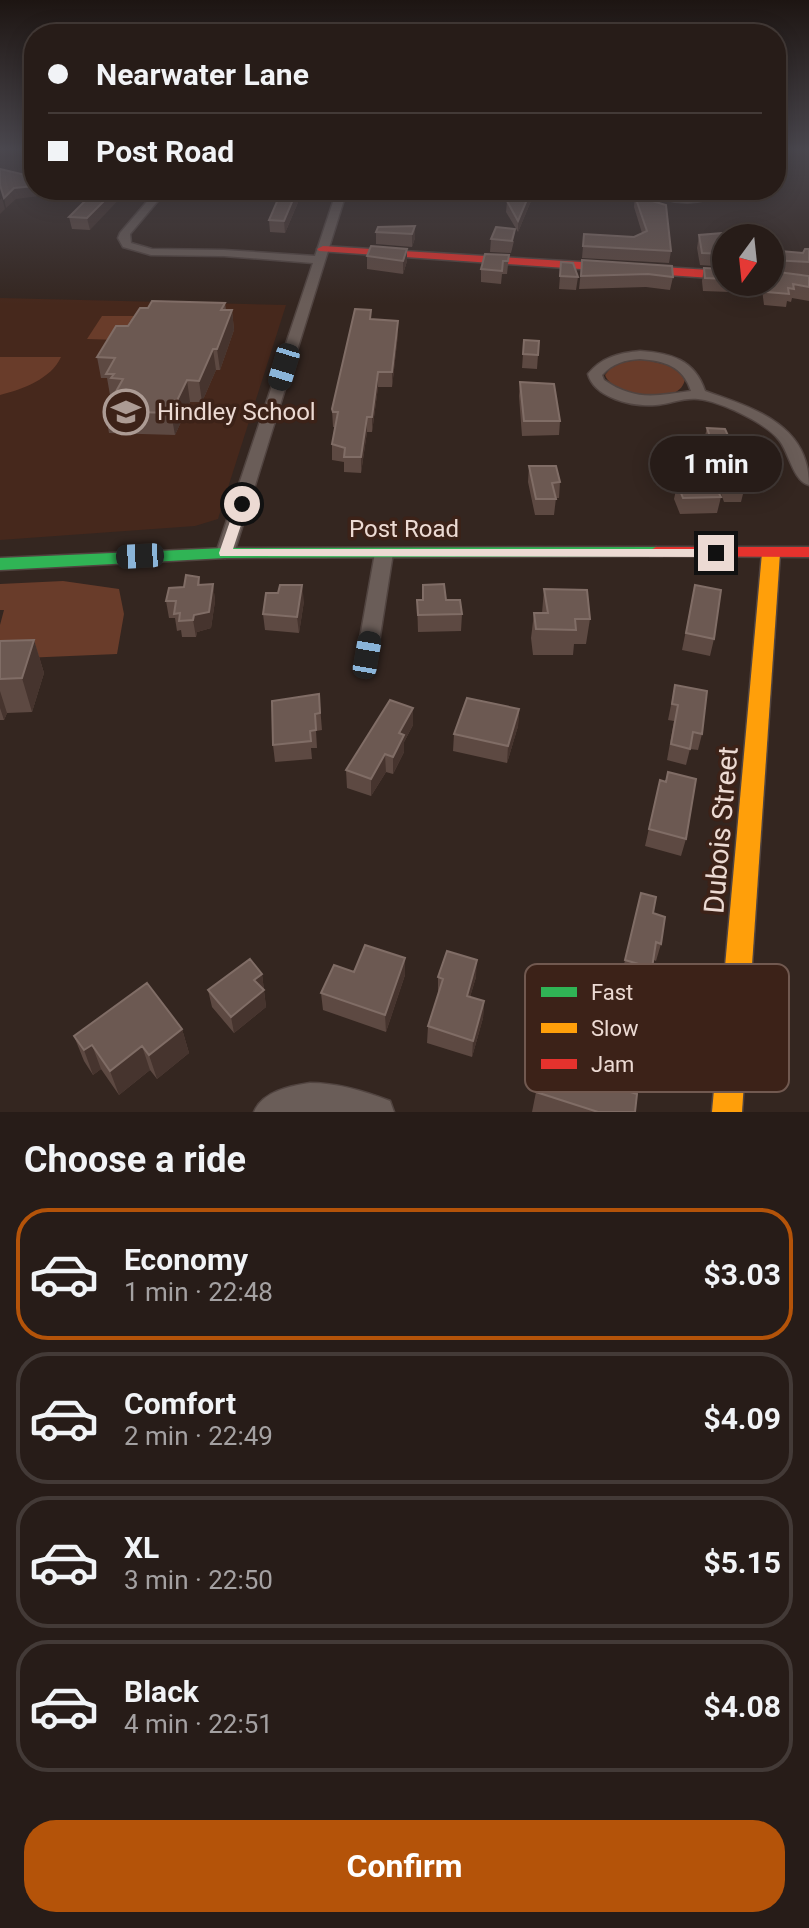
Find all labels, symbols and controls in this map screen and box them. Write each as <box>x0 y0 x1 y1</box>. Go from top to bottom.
text: Nearwater Lane <box>96 57 309 92</box>
text: Post Road <box>96 134 234 169</box>
north arrow <box>712 224 784 296</box>
map controls <box>712 224 784 296</box>
car <box>266 341 302 393</box>
school or university icon: Hindley School <box>102 388 150 436</box>
place label: Hindley School <box>157 398 316 426</box>
callout: 1 min <box>650 437 782 493</box>
text: 1 min <box>683 449 749 479</box>
route start <box>224 486 260 522</box>
street label: Post Road <box>349 515 459 543</box>
route end <box>698 535 734 571</box>
car <box>115 543 165 569</box>
car <box>351 629 383 681</box>
street label: Dubois Street <box>697 745 745 915</box>
legend <box>525 964 789 1092</box>
text: Fast <box>591 980 633 1005</box>
text: Slow <box>591 1016 639 1041</box>
text: Jam <box>591 1052 634 1077</box>
text: Choose a ride <box>24 1139 246 1181</box>
icon: car <box>28 1238 100 1310</box>
text: Economy <box>124 1242 248 1277</box>
text: $3.03 <box>703 1257 781 1292</box>
text: 1 min · 22:48 <box>124 1277 273 1307</box>
icon: car <box>28 1382 100 1454</box>
text: Comfort <box>124 1386 236 1421</box>
text: $4.09 <box>703 1401 781 1436</box>
text: 2 min · 22:49 <box>124 1421 273 1451</box>
icon: car <box>28 1526 100 1598</box>
text: XL <box>124 1530 159 1565</box>
text: $5.15 <box>703 1545 781 1580</box>
text: 3 min · 22:50 <box>124 1565 273 1595</box>
icon: car <box>28 1670 100 1742</box>
text: Black <box>124 1674 199 1709</box>
text: $4.08 <box>703 1689 781 1724</box>
text: 4 min · 22:51 <box>124 1709 273 1739</box>
button: Confirm <box>24 1820 785 1912</box>

